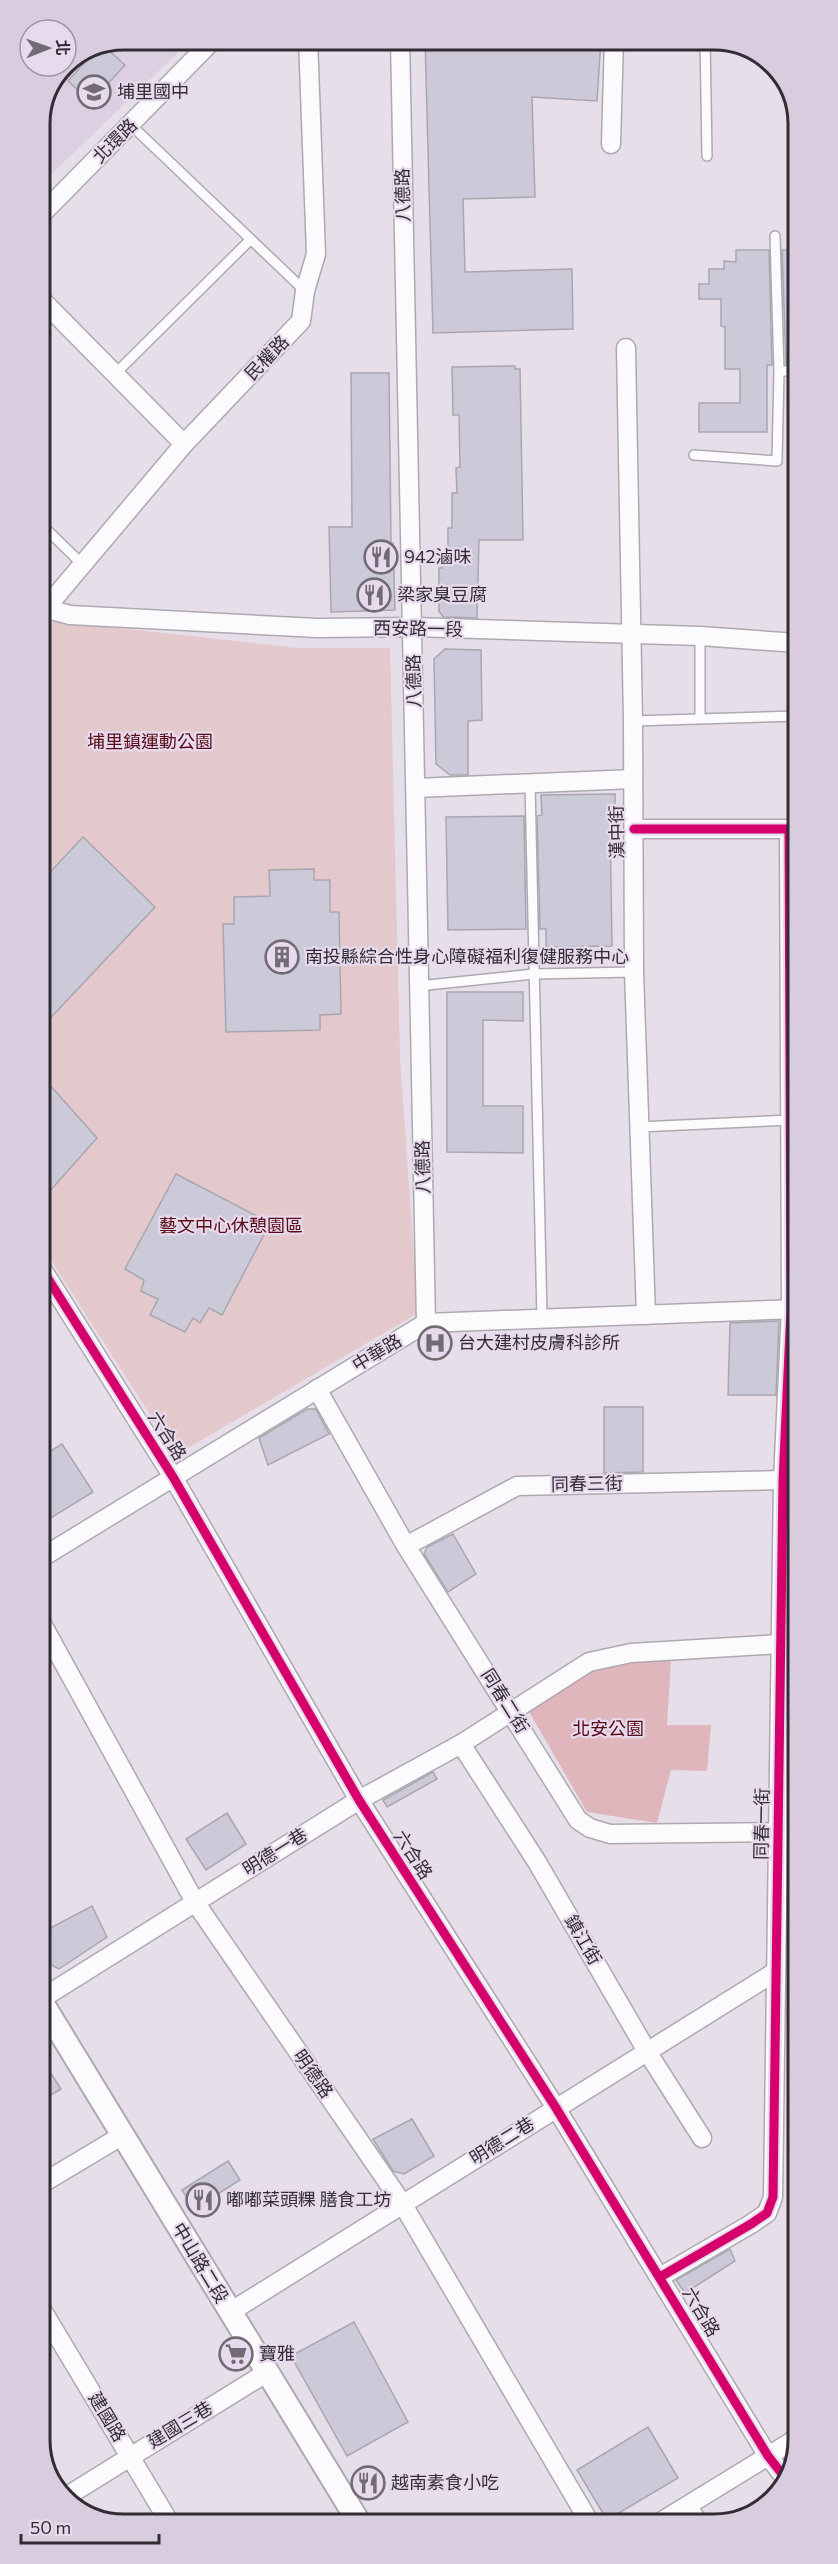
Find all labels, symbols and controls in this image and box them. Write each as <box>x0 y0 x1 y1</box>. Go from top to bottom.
north arrow <box>18 18 78 78</box>
text: 北 <box>54 40 73 56</box>
school or university icon: 埔里國中 <box>76 74 112 110</box>
place label: 埔里國中 <box>117 80 189 102</box>
street label: 北環路 <box>87 113 141 167</box>
street label: 八德路 <box>391 168 413 222</box>
street label: 民權路 <box>240 330 293 384</box>
restaurant icon: 942滷味 <box>363 539 399 575</box>
place label: 942滷味 <box>404 545 471 567</box>
restaurant icon: 梁家臭豆腐 <box>356 577 392 613</box>
place label: 梁家臭豆腐 <box>397 583 487 605</box>
street label: 西安路一段 <box>373 616 463 640</box>
street label: 八德路 <box>402 654 424 708</box>
park label: 埔里鎮運動公園 <box>87 730 213 752</box>
street label: 漢中街 <box>605 805 627 859</box>
building icon: 南投縣綜合性身心障礙福利復健服務中心 <box>264 939 300 975</box>
place label: 南投縣綜合性身心障礙福利復健服務中心 <box>305 945 629 967</box>
street label: 八德路 <box>411 1140 433 1194</box>
park label: 藝文中心休憩園區 <box>159 1214 303 1236</box>
hospital icon: 台大建村皮膚科診所 <box>417 1325 453 1361</box>
street label: 中華路 <box>348 1329 405 1375</box>
place label: 台大建村皮膚科診所 <box>458 1331 620 1353</box>
street label: 六合路 <box>144 1407 191 1464</box>
street label: 同春三街 <box>551 1471 623 1495</box>
street label: 同春二街 <box>477 1664 534 1737</box>
park label: 北安公園 <box>572 1717 644 1739</box>
street label: 同春一街 <box>749 1788 773 1860</box>
street label: 明德一巷 <box>238 1823 311 1880</box>
street label: 六合路 <box>390 1826 438 1883</box>
street label: 鎮江街 <box>561 1911 607 1968</box>
street label: 明德路 <box>289 2045 338 2102</box>
street label: 明德二巷 <box>465 2112 538 2169</box>
restaurant icon: 嘟嘟菜頭粿 膳食工坊 <box>185 2182 221 2218</box>
place label: 嘟嘟菜頭粿 膳食工坊 <box>226 2188 391 2210</box>
street label: 中山路二段 <box>168 2218 233 2307</box>
street label: 六合路 <box>679 2283 725 2340</box>
supermarket icon: 寶雅 <box>218 2336 254 2372</box>
place label: 寶雅 <box>259 2342 295 2364</box>
street label: 建國路 <box>85 2388 131 2445</box>
street label: 建國三巷 <box>143 2396 216 2452</box>
restaurant icon: 越南素食小吃 <box>350 2465 386 2501</box>
place label: 越南素食小吃 <box>391 2471 499 2493</box>
scale bar <box>21 2507 159 2545</box>
text: 50 m <box>30 2516 71 2538</box>

